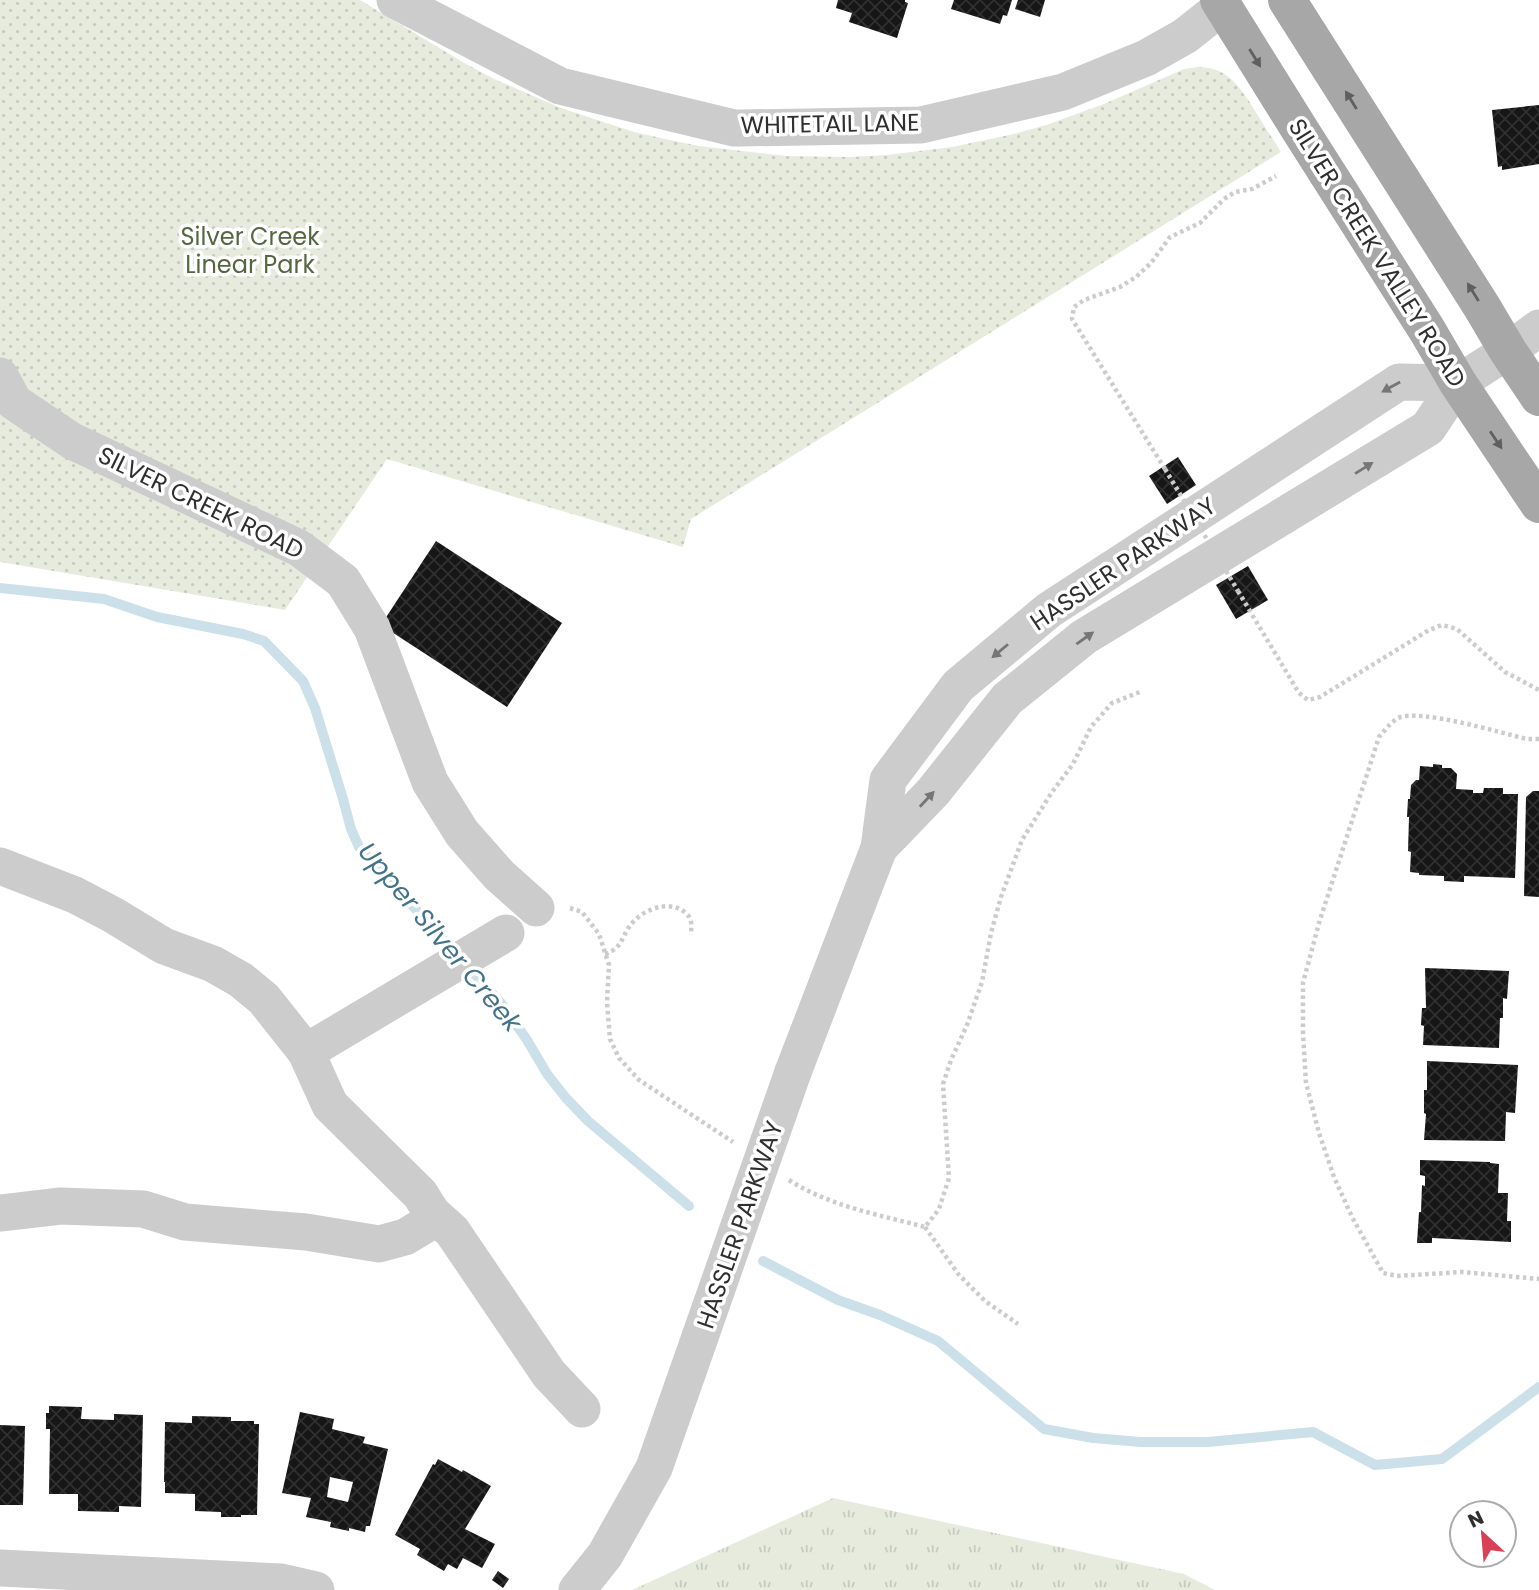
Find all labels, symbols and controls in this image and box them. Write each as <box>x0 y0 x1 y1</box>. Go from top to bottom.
one-way arrow <box>1248 48 1261 68</box>
one-way arrow <box>1345 91 1358 110</box>
street label: WHITETAIL LANE <box>740 105 920 142</box>
street label: SILVER CREEK VALLEY ROAD <box>1281 112 1474 393</box>
park label: Silver Creek Linear Park <box>180 220 320 281</box>
one-way arrow <box>1466 283 1479 302</box>
one-way arrow <box>1381 381 1401 393</box>
one-way arrow <box>1489 430 1502 449</box>
street label: SILVER CREEK ROAD <box>93 438 310 567</box>
one-way arrow <box>1354 462 1373 475</box>
street label: HASSLER PARKWAY <box>1023 489 1222 638</box>
one-way arrow <box>1076 631 1094 645</box>
one-way arrow <box>991 643 1008 658</box>
one-way arrow <box>918 790 935 807</box>
water label: Upper Silver Creek <box>350 834 531 1041</box>
street label: HASSLER PARKWAY <box>689 1117 791 1333</box>
north arrow <box>1448 1499 1518 1569</box>
text: N <box>1463 1504 1488 1534</box>

